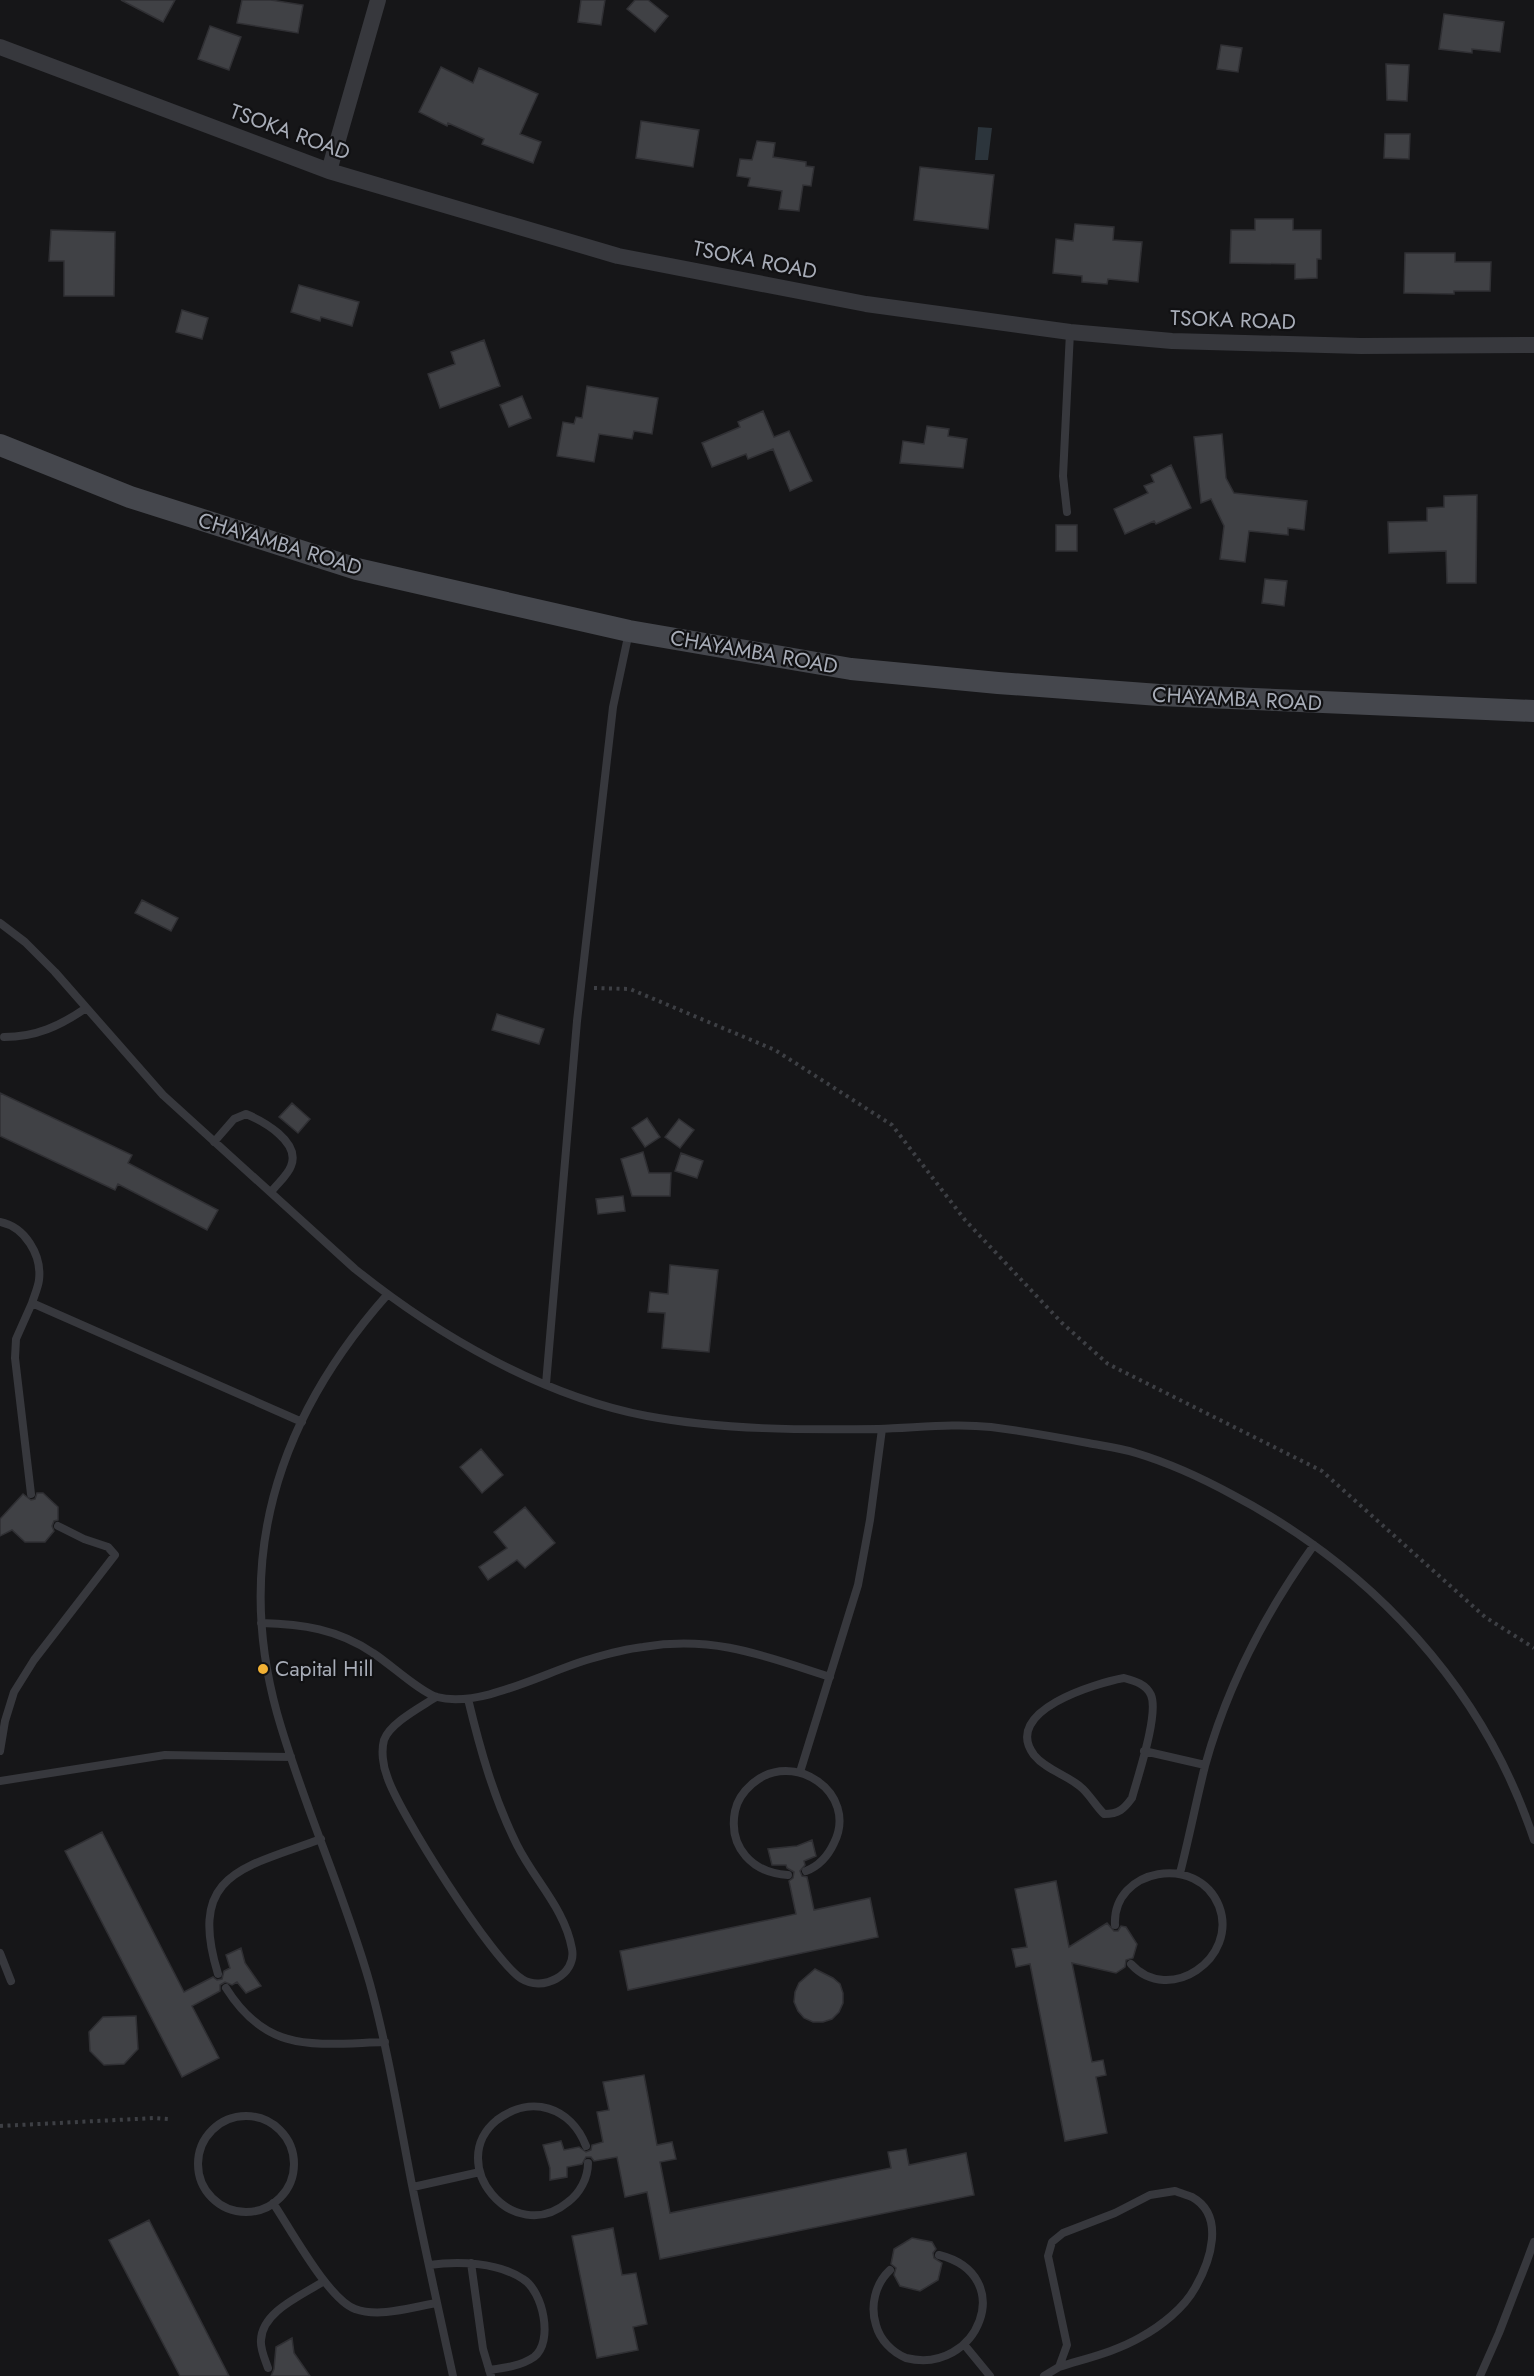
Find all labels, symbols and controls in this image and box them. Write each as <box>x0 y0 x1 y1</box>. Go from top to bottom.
street label: TSOKA ROAD <box>226 96 354 168</box>
street label: TSOKA ROAD <box>690 233 820 287</box>
street label: TSOKA ROAD <box>1170 303 1296 337</box>
street label: CHAYAMBA ROAD <box>194 505 366 583</box>
street label: CHAYAMBA ROAD <box>668 622 840 682</box>
street label: CHAYAMBA ROAD <box>1151 680 1323 718</box>
place label: Capital Hill <box>275 1654 373 1684</box>
marker: Capital Hill <box>256 1662 270 1676</box>

